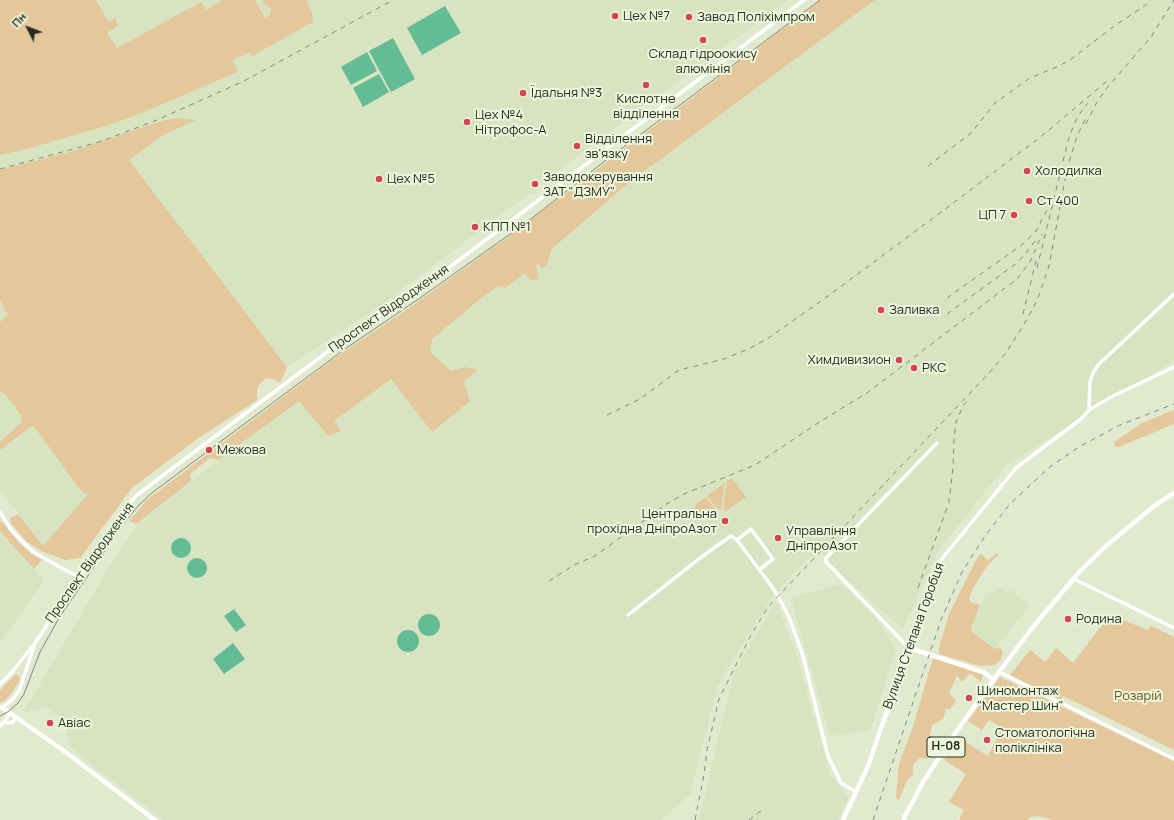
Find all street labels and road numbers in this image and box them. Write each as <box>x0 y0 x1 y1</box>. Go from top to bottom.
street label: Проспект Відродження <box>326 262 452 356</box>
street label: Проспект Відродження <box>43 500 137 626</box>
street label: Вулиця Степана Горобця <box>880 561 948 711</box>
road number: Н-08 <box>927 737 965 757</box>

